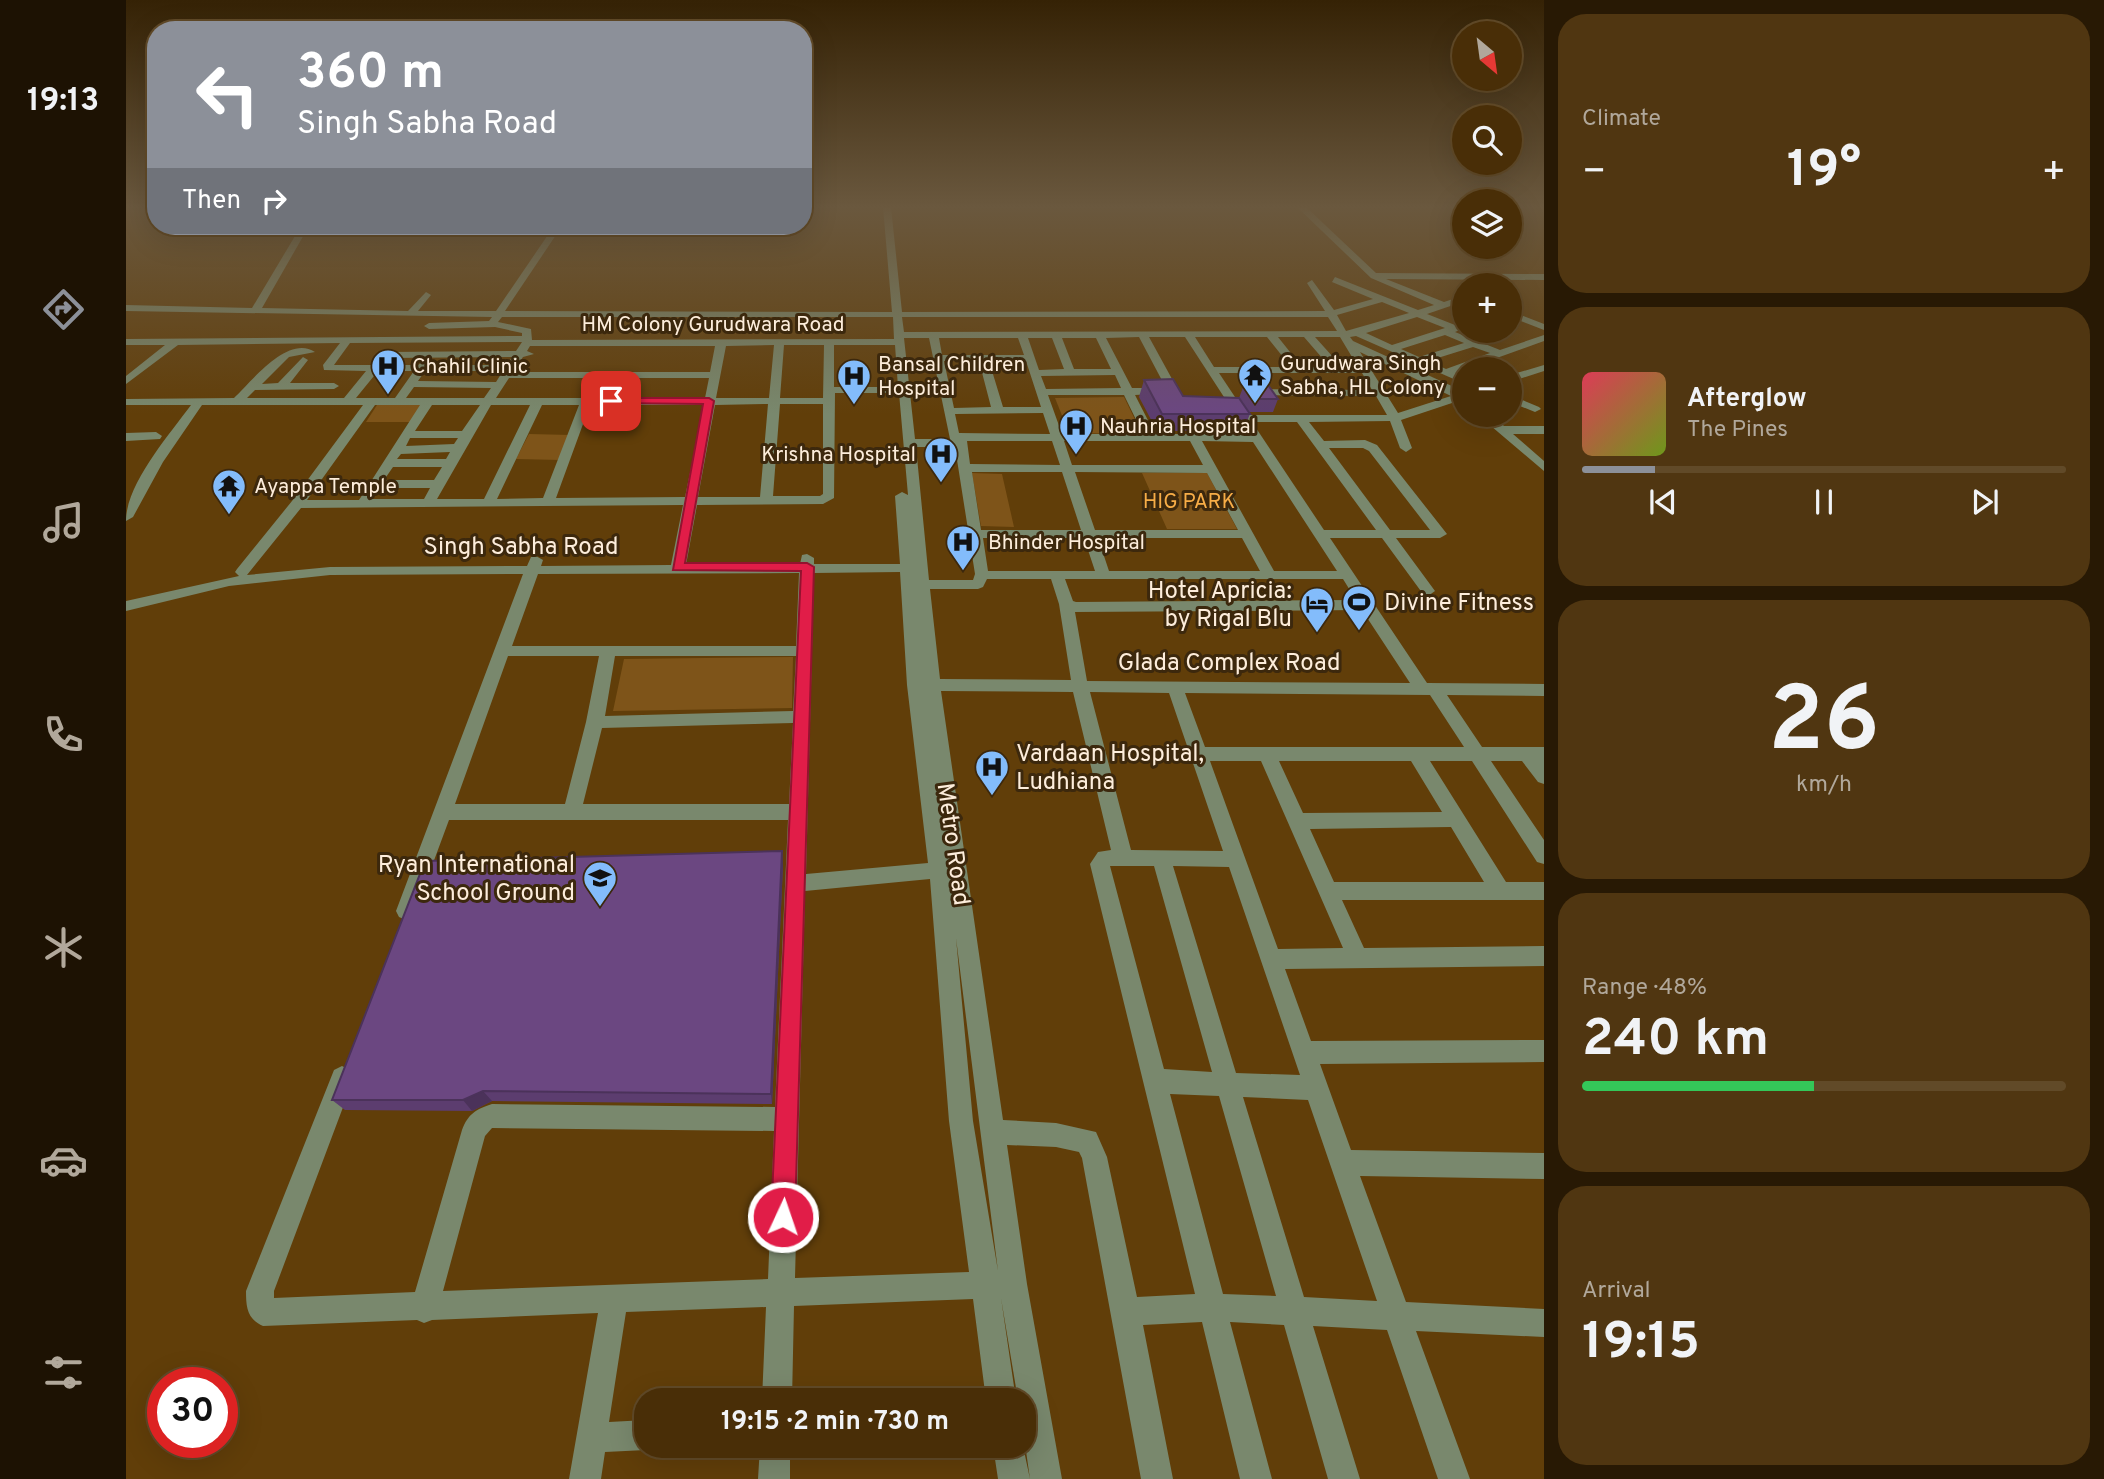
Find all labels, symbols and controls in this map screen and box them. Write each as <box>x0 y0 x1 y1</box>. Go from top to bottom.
north arrow <box>1452 21 1522 91</box>
map controls <box>1452 21 1522 427</box>
text: 360 m <box>297 44 444 106</box>
icon: left <box>182 49 273 140</box>
text: 19:13 <box>27 82 99 122</box>
text: Singh Sabha Road <box>297 105 557 145</box>
button: search <box>1452 105 1522 175</box>
text: Climate <box>1582 105 1661 134</box>
text: 19° <box>1787 139 1861 205</box>
text: − <box>1582 149 1607 198</box>
text: + <box>2041 149 2066 198</box>
icon: right <box>255 182 293 220</box>
text: Then <box>182 185 241 218</box>
button: layers <box>1452 189 1522 259</box>
button: + <box>1452 273 1522 343</box>
icon: directions <box>39 285 88 334</box>
street label: HM Colony Gurudwara Road <box>581 312 845 339</box>
hospital icon: Chahil Clinic <box>369 347 407 396</box>
place label: Gurudwara Singh Sabha, HL Colony <box>1280 351 1445 402</box>
place label: Bansal Children Hospital <box>878 352 1025 403</box>
place label: Chahil Clinic <box>412 354 528 381</box>
temple icon: Gurudwara Singh Sabha, HL Colony <box>1236 356 1274 405</box>
hospital icon: Bansal Children Hospital <box>835 357 873 406</box>
button: − <box>1452 357 1522 427</box>
pin <box>581 371 641 431</box>
icon: arrive <box>592 382 630 420</box>
text: Afterglow <box>1687 383 1807 416</box>
hospital icon: Nauhria Hospital <box>1057 407 1095 456</box>
place label: Nauhria Hospital <box>1100 414 1256 441</box>
text: The Pines <box>1687 416 1788 445</box>
hospital icon: Krishna Hospital <box>922 435 960 484</box>
place label: Krishna Hospital <box>761 442 916 469</box>
temple icon: Ayappa Temple <box>210 467 248 516</box>
place label: Ayappa Temple <box>254 474 397 501</box>
icon: previous <box>1644 483 1682 521</box>
icon: pause <box>1805 483 1843 521</box>
icon: next <box>1966 483 2004 521</box>
park label: HIG PARK <box>1143 489 1235 516</box>
icon: music <box>39 498 88 547</box>
hospital icon: Bhinder Hospital <box>944 523 982 572</box>
place label: Bhinder Hospital <box>988 530 1145 557</box>
street label: Singh Sabha Road <box>424 533 618 563</box>
place label: Hotel Apricia: by Rigal Blu <box>1148 577 1292 635</box>
sports icon: Divine Fitness <box>1340 583 1378 632</box>
hotel icon: Hotel Apricia: by Rigal Blu <box>1298 585 1336 634</box>
place label: Divine Fitness <box>1384 589 1534 619</box>
street label: Glada Complex Road <box>1118 649 1340 679</box>
text: 26 <box>1768 668 1880 783</box>
icon: phone <box>39 710 88 759</box>
place label: Vardaan Hospital, Ludhiana <box>1016 740 1204 798</box>
hospital icon: Vardaan Hospital, Ludhiana <box>973 748 1011 797</box>
text: km/h <box>1796 771 1852 800</box>
street label: Metro Road <box>929 781 975 907</box>
place label: Ryan International School Ground <box>378 851 575 909</box>
school or university icon: Ryan International School Ground <box>581 859 619 908</box>
icon: climate <box>39 923 88 972</box>
text: Range · 48% <box>1582 974 1707 1003</box>
text: 240 km <box>1582 1008 1769 1074</box>
icon: car <box>39 1136 88 1185</box>
position arrow <box>746 1180 820 1254</box>
text: Arrival <box>1582 1277 1651 1306</box>
text: 19:15 <box>1582 1311 1700 1377</box>
icon: filters <box>39 1348 88 1397</box>
speed limit sign: 30 <box>147 1367 238 1458</box>
text: 19:15 · 2 min · 730 m <box>721 1406 949 1439</box>

